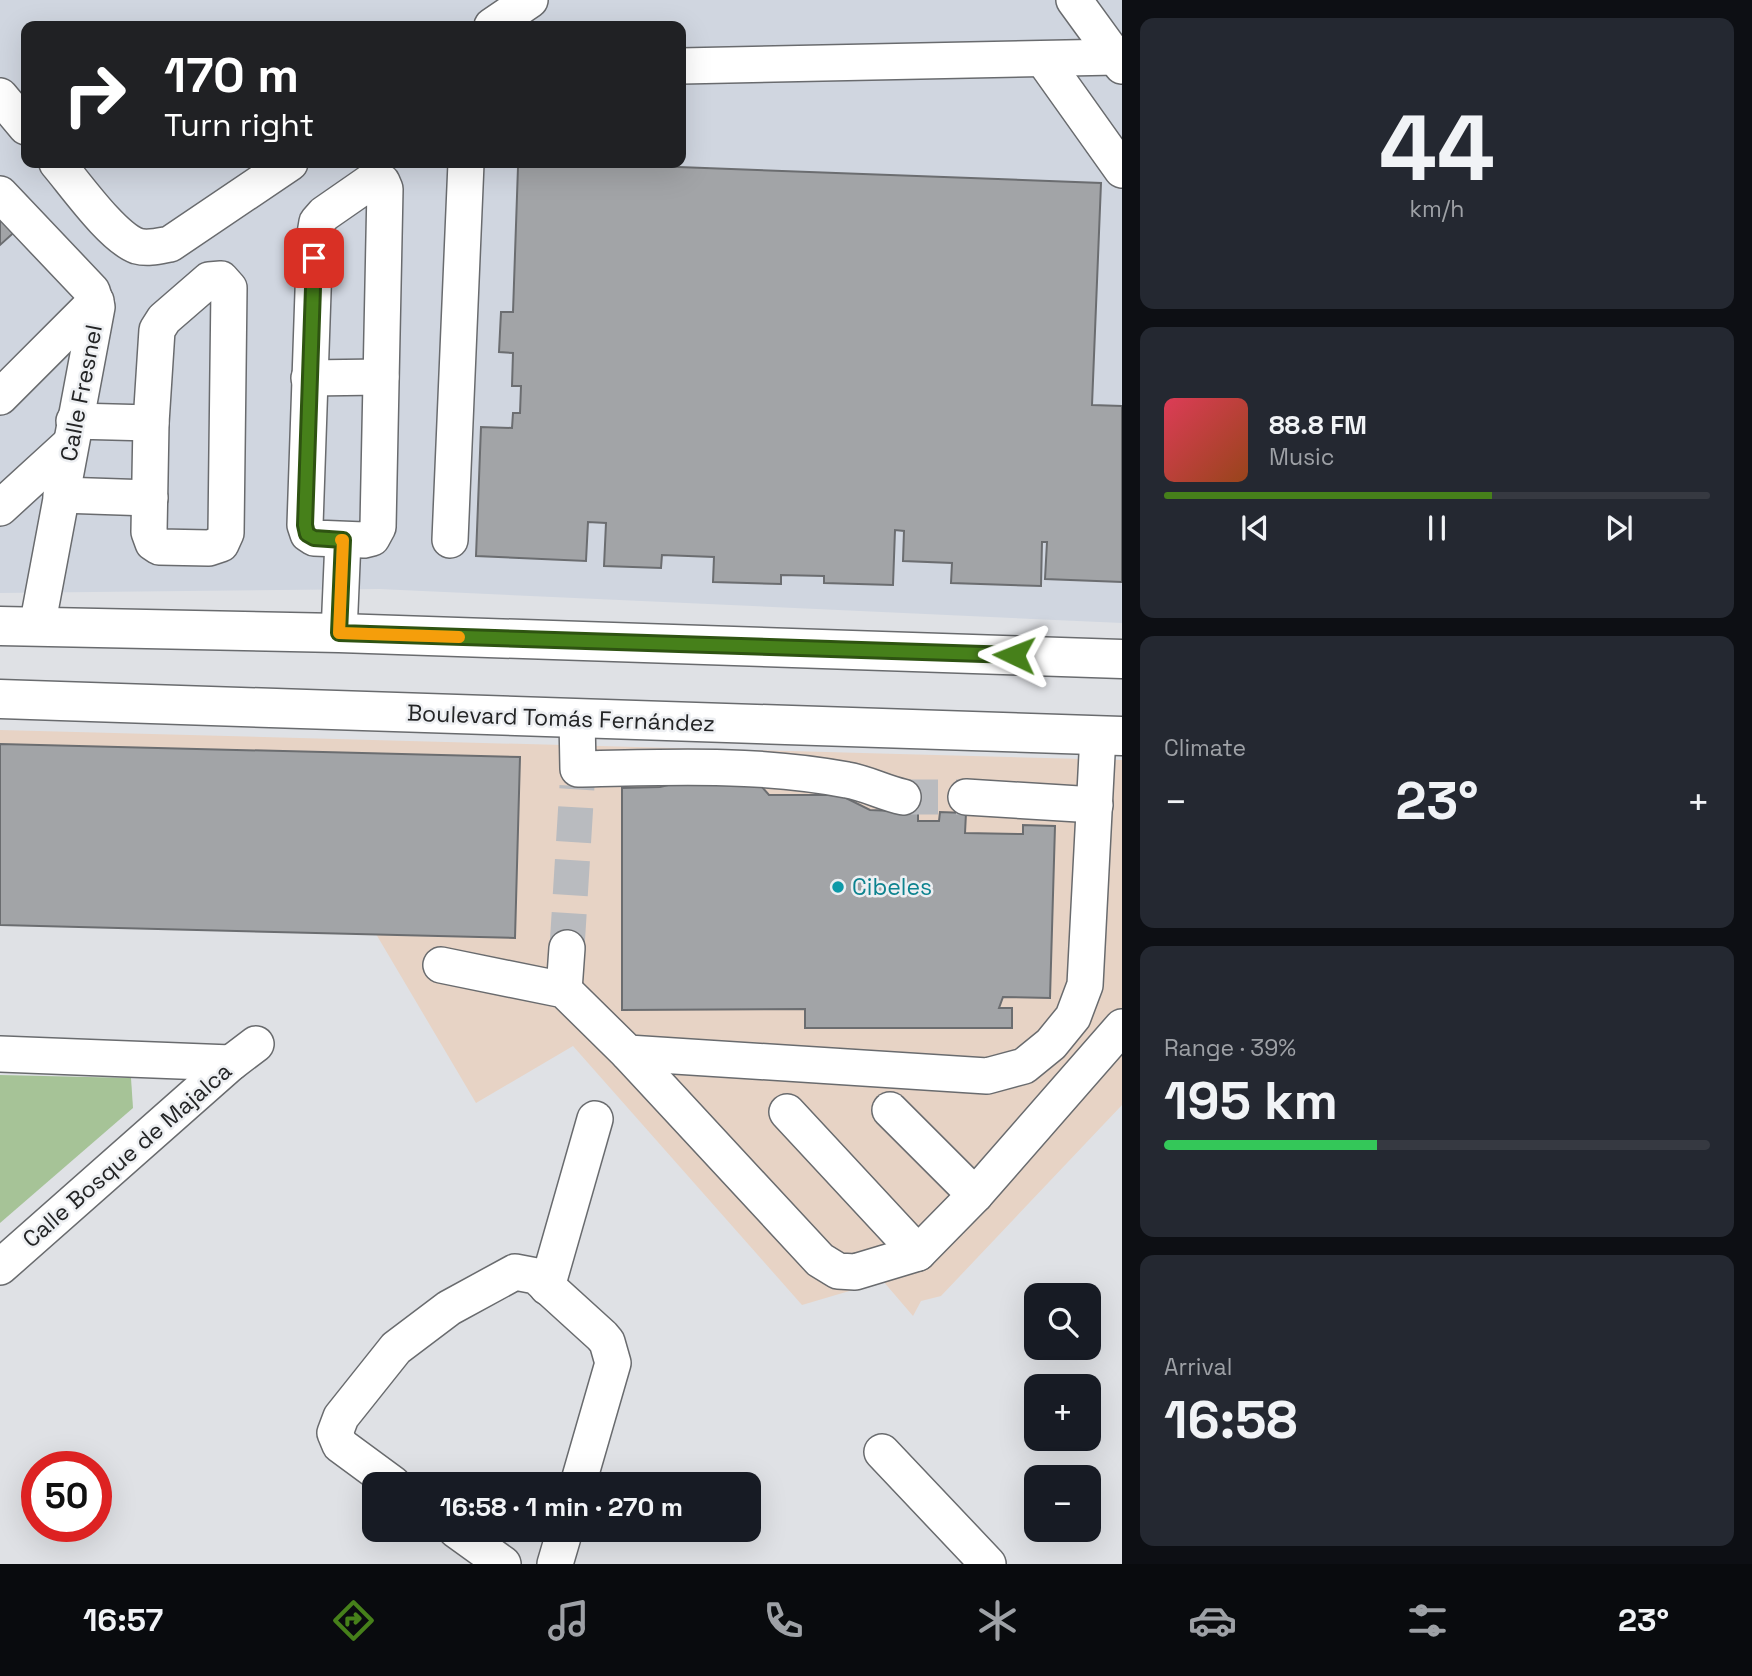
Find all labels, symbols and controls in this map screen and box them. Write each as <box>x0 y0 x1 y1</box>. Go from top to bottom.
text: 170 m <box>164 44 299 106</box>
icon: right <box>49 49 140 140</box>
text: 44 <box>1379 90 1495 207</box>
text: Turn right <box>164 105 314 145</box>
text: km/h <box>1410 194 1464 224</box>
pin <box>284 228 344 288</box>
icon: arrive <box>295 239 333 277</box>
street label: Calle Fresnel <box>53 322 109 464</box>
text: 88.8 FM <box>1269 408 1367 442</box>
text: Music <box>1269 442 1334 472</box>
icon: previous <box>1236 509 1274 547</box>
icon: pause <box>1418 509 1456 547</box>
icon: next <box>1600 509 1638 547</box>
position arrow <box>977 618 1051 692</box>
street label: Boulevard Tomás Fernández <box>406 698 716 738</box>
text: Climate <box>1164 733 1246 763</box>
text: 23° <box>1396 768 1479 834</box>
text: − <box>1164 778 1188 826</box>
text: + <box>1686 778 1710 826</box>
place label: Cibeles <box>852 872 932 902</box>
marker: Cibeles <box>830 879 846 895</box>
text: Range · 39% <box>1164 1033 1296 1063</box>
street label: Calle Bosque de Majalca <box>16 1056 238 1254</box>
text: 195 km <box>1164 1068 1338 1134</box>
map controls <box>1024 1283 1101 1542</box>
button: search <box>1024 1283 1101 1360</box>
text: Arrival <box>1164 1352 1232 1382</box>
button: + <box>1024 1374 1101 1451</box>
text: 16:58 <box>1164 1387 1298 1453</box>
speed limit sign: 50 <box>21 1451 112 1542</box>
button: − <box>1024 1465 1101 1542</box>
text: 16:58 · 1 min · 270 m <box>440 1490 683 1524</box>
icon: directions <box>329 1596 378 1645</box>
icon: music <box>544 1596 593 1645</box>
icon: phone <box>759 1596 808 1645</box>
icon: climate <box>973 1596 1022 1645</box>
icon: car <box>1188 1596 1237 1645</box>
icon: filters <box>1403 1596 1452 1645</box>
text: 16:57 <box>83 1600 163 1640</box>
text: 23° <box>1618 1600 1669 1640</box>

